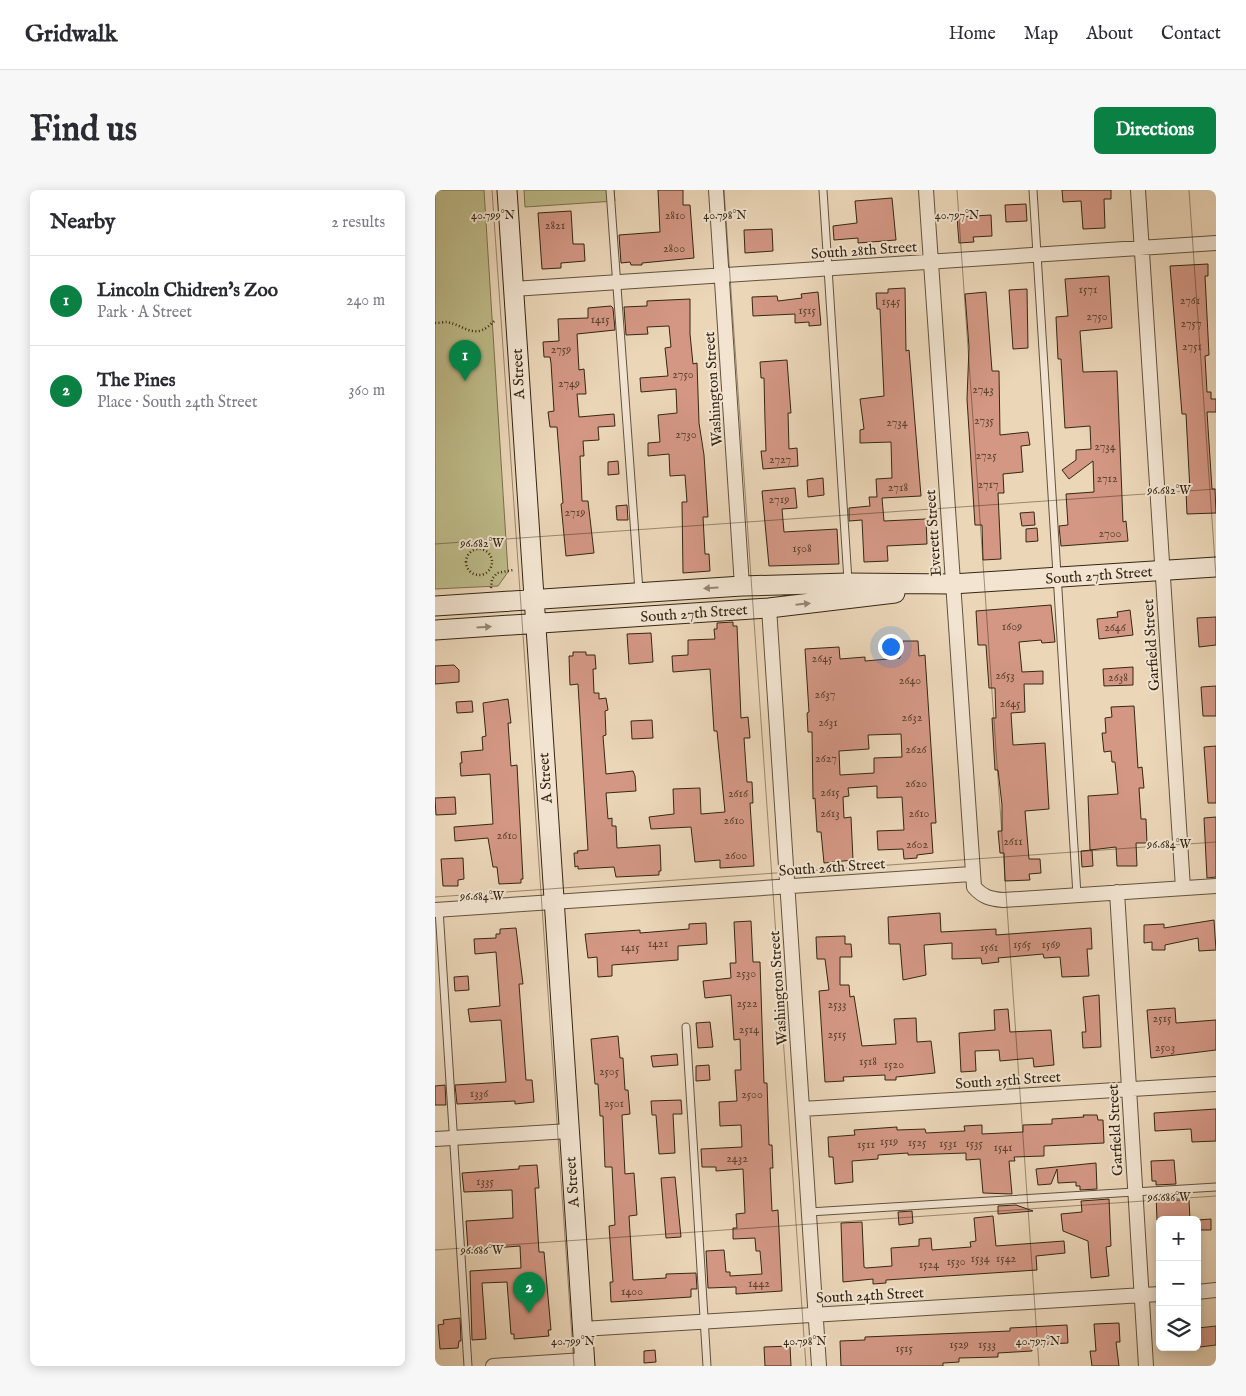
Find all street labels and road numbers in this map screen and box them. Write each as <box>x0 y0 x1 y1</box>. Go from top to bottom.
street label: South 28th Street <box>810 237 918 264</box>
street label: Washington Street <box>700 331 727 447</box>
street label: A Street <box>508 348 529 401</box>
street label: Everett Street <box>921 489 946 577</box>
street label: South 27th Street <box>1045 562 1153 589</box>
street label: Garfield Street <box>1139 598 1164 692</box>
street label: South 27th Street <box>640 600 748 627</box>
street label: A Street <box>534 752 557 805</box>
street label: South 26th Street <box>778 854 886 881</box>
street label: Washington Street <box>765 930 792 1046</box>
street label: South 25th Street <box>954 1067 1062 1094</box>
street label: Garfield Street <box>1104 1083 1127 1176</box>
street label: A Street <box>561 1156 584 1209</box>
street label: South 24th Street <box>816 1283 924 1308</box>

